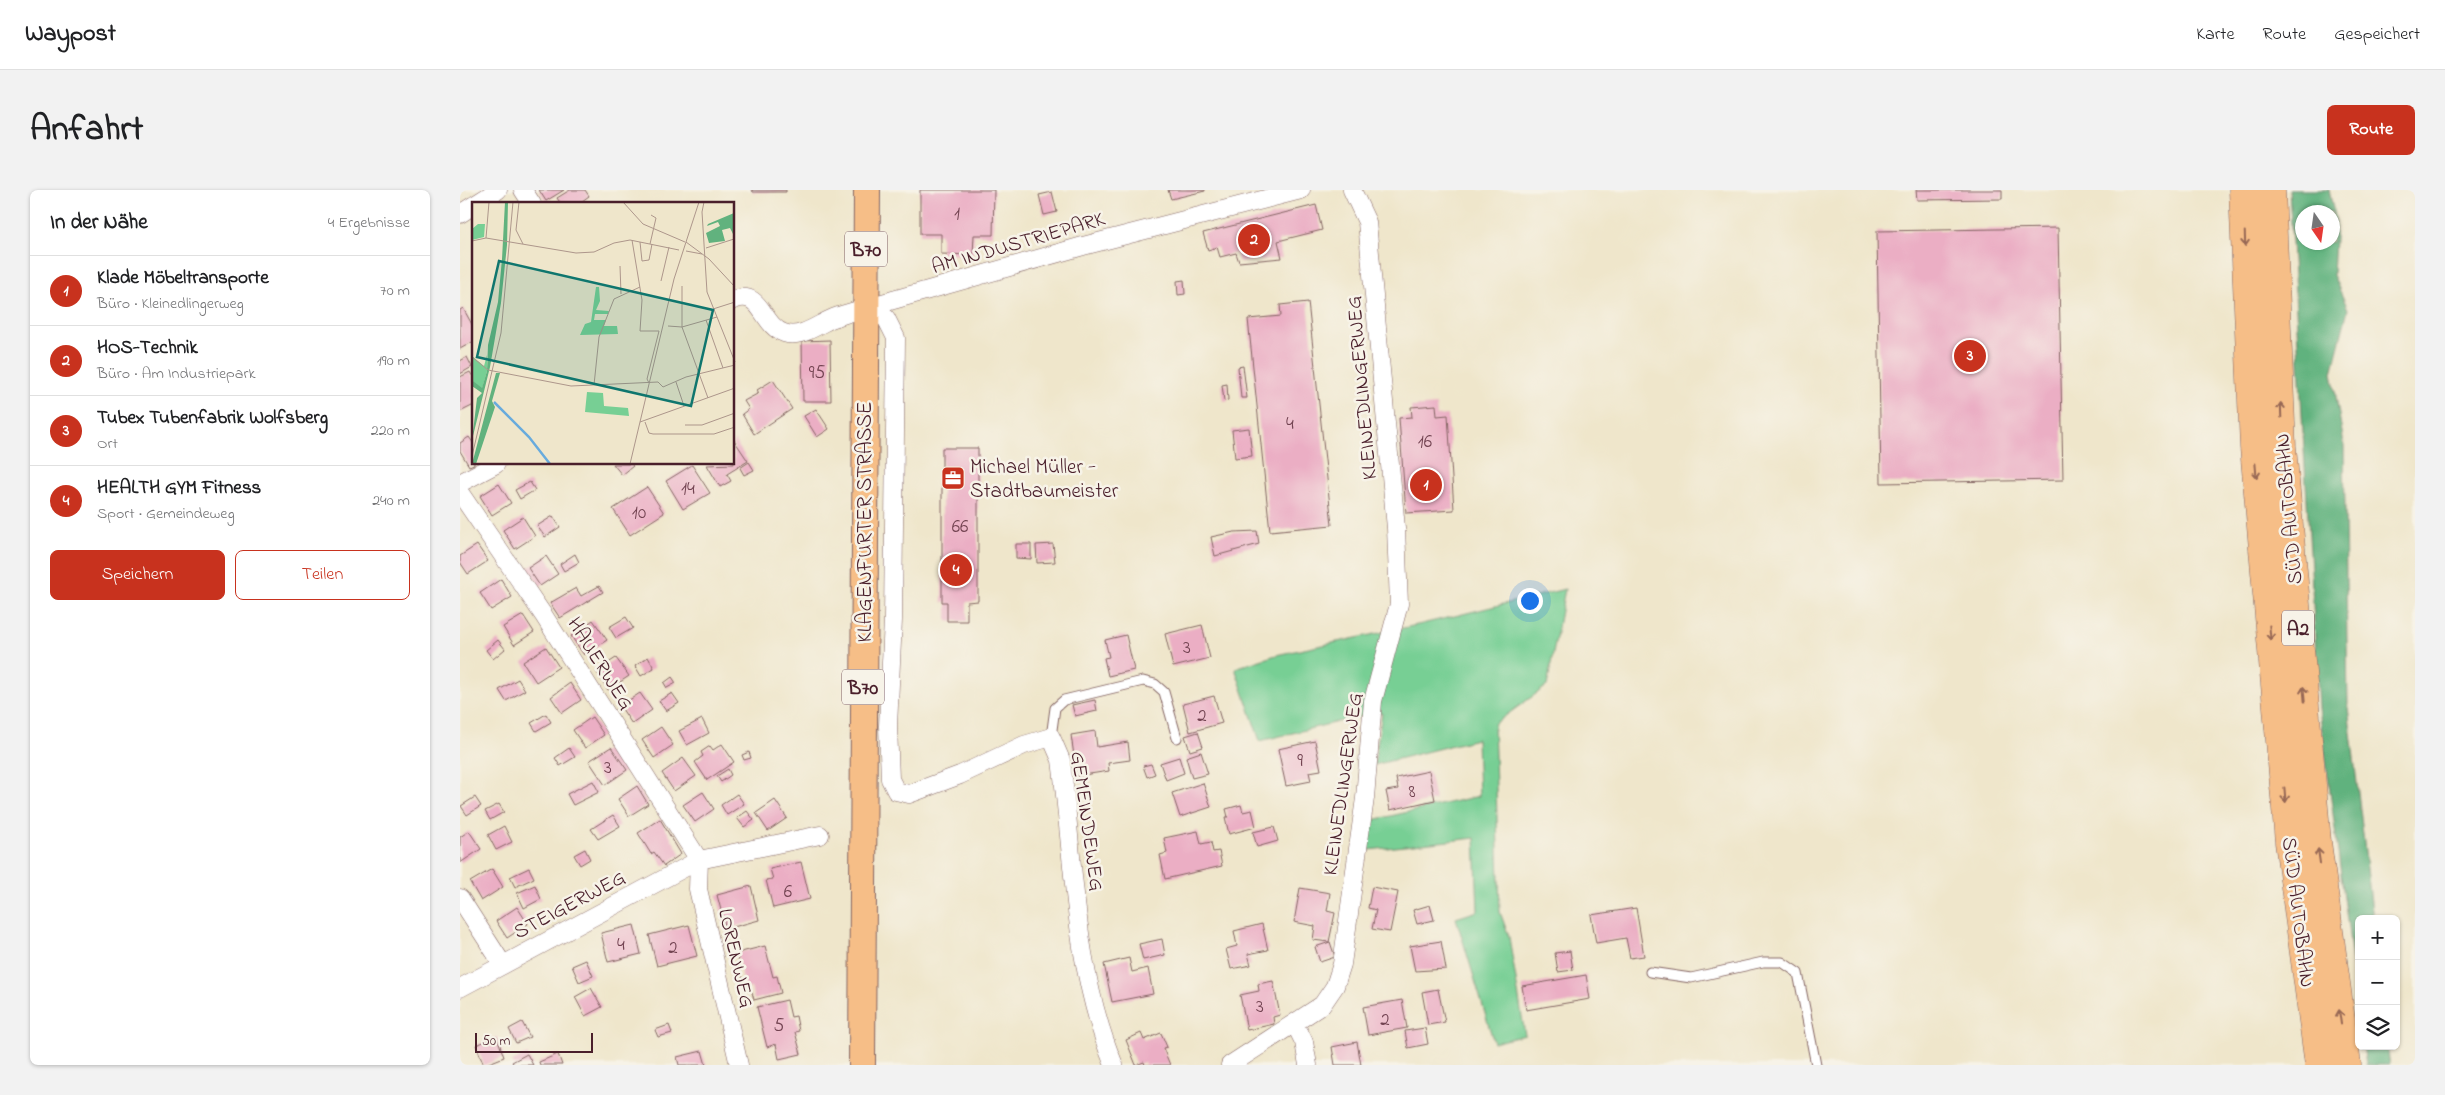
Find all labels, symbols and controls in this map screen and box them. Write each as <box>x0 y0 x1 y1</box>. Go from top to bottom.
text: Waypost <box>25 17 116 52</box>
text: Karte <box>2196 22 2234 48</box>
text: Route <box>2262 22 2306 48</box>
text: Gespeichert <box>2334 22 2420 48</box>
text: Anfahrt <box>30 105 143 156</box>
button: Route <box>2327 105 2415 155</box>
house number: 1 <box>954 201 960 228</box>
inset map <box>472 202 735 465</box>
street label: AM INDUSTRIEPARK <box>928 205 1110 283</box>
north arrow <box>2295 205 2340 250</box>
text: In der Nähe <box>50 208 148 238</box>
text: 4 Ergebnisse <box>328 211 410 235</box>
pin: 2 <box>1238 221 1270 259</box>
one-way arrow <box>2240 230 2249 246</box>
road number: B70 <box>845 232 887 266</box>
text: Klade Möbeltransporte <box>97 265 269 292</box>
text: 1 <box>63 279 69 303</box>
text: 70 m <box>380 279 410 303</box>
text: Büro · Kleinedlingerweg <box>97 292 244 316</box>
street label: KLEINEDLINGERWEG <box>1340 295 1386 481</box>
text: HOS-Technik <box>97 335 198 362</box>
pin: 3 <box>1954 337 1986 375</box>
text: 2 <box>62 349 70 373</box>
text: 190 m <box>377 349 410 373</box>
house number: 95 <box>809 360 825 387</box>
text: Büro · Am Industriepark <box>97 362 255 386</box>
street label: KLAGENFURTER STRASSE <box>851 402 881 642</box>
one-way arrow <box>2276 402 2285 418</box>
text: Tubex Tubenfabrik Wolfsberg <box>97 405 328 432</box>
house number: 4 <box>1286 411 1294 438</box>
text: 3 <box>63 419 69 443</box>
text: 220 m <box>371 419 410 443</box>
house number: 16 <box>1418 429 1432 456</box>
text: Ort <box>97 432 118 456</box>
street label: SÜD AUTOBAHN <box>2268 432 2312 586</box>
place label: Michael Müller - Stadtbaumeister <box>970 453 1119 507</box>
one-way arrow <box>2251 463 2260 479</box>
office icon: Michael Müller - Stadtbaumeister <box>940 465 966 491</box>
pin: 1 <box>1410 466 1442 504</box>
text: HEALTH GYM Fitness <box>97 475 261 502</box>
house number: 14 <box>681 476 695 503</box>
text: 4 <box>63 489 69 513</box>
text: 240 m <box>372 489 410 513</box>
house number: 10 <box>632 500 646 527</box>
text: Sport · Gemeindeweg <box>97 502 235 526</box>
house number: 66 <box>952 514 968 541</box>
button: Speichern <box>50 550 225 600</box>
button: Teilen <box>235 550 410 600</box>
pin: 4 <box>940 551 972 589</box>
your location <box>1517 588 1543 614</box>
road number: A2 <box>2282 610 2314 646</box>
street label: HAUERWEG <box>559 612 640 716</box>
one-way arrow <box>2265 624 2275 640</box>
house number: 3 <box>1183 635 1191 662</box>
road number: B70 <box>842 670 884 704</box>
one-way arrow <box>2299 686 2308 702</box>
street label: KLEINEDLINGERWEG <box>1316 691 1372 878</box>
house number: 2 <box>1197 703 1207 730</box>
house number: 9 <box>1297 748 1303 775</box>
street label: GEMEINDEWEG <box>1061 749 1111 893</box>
house number: 3 <box>604 755 612 782</box>
house number: 8 <box>1408 779 1416 806</box>
one-way arrow <box>2280 786 2289 802</box>
street label: SÜD AUTOBAHN <box>2273 835 2321 989</box>
one-way arrow <box>2313 848 2323 864</box>
street label: STEIGERWEG <box>509 864 631 948</box>
house number: 6 <box>784 879 792 906</box>
street label: LORENWEG <box>709 906 761 1011</box>
map controls <box>2355 915 2400 1050</box>
button: + <box>2355 915 2400 960</box>
house number: 4 <box>617 932 625 959</box>
house number: 2 <box>668 935 678 962</box>
button: − <box>2355 960 2400 1005</box>
house number: 3 <box>1256 994 1264 1021</box>
button: layers <box>2355 1005 2400 1050</box>
house number: 2 <box>1380 1007 1390 1034</box>
one-way arrow <box>2335 1009 2345 1025</box>
house number: 5 <box>774 1013 785 1040</box>
scale bar <box>475 1030 592 1053</box>
text: 50 m <box>482 1031 510 1052</box>

